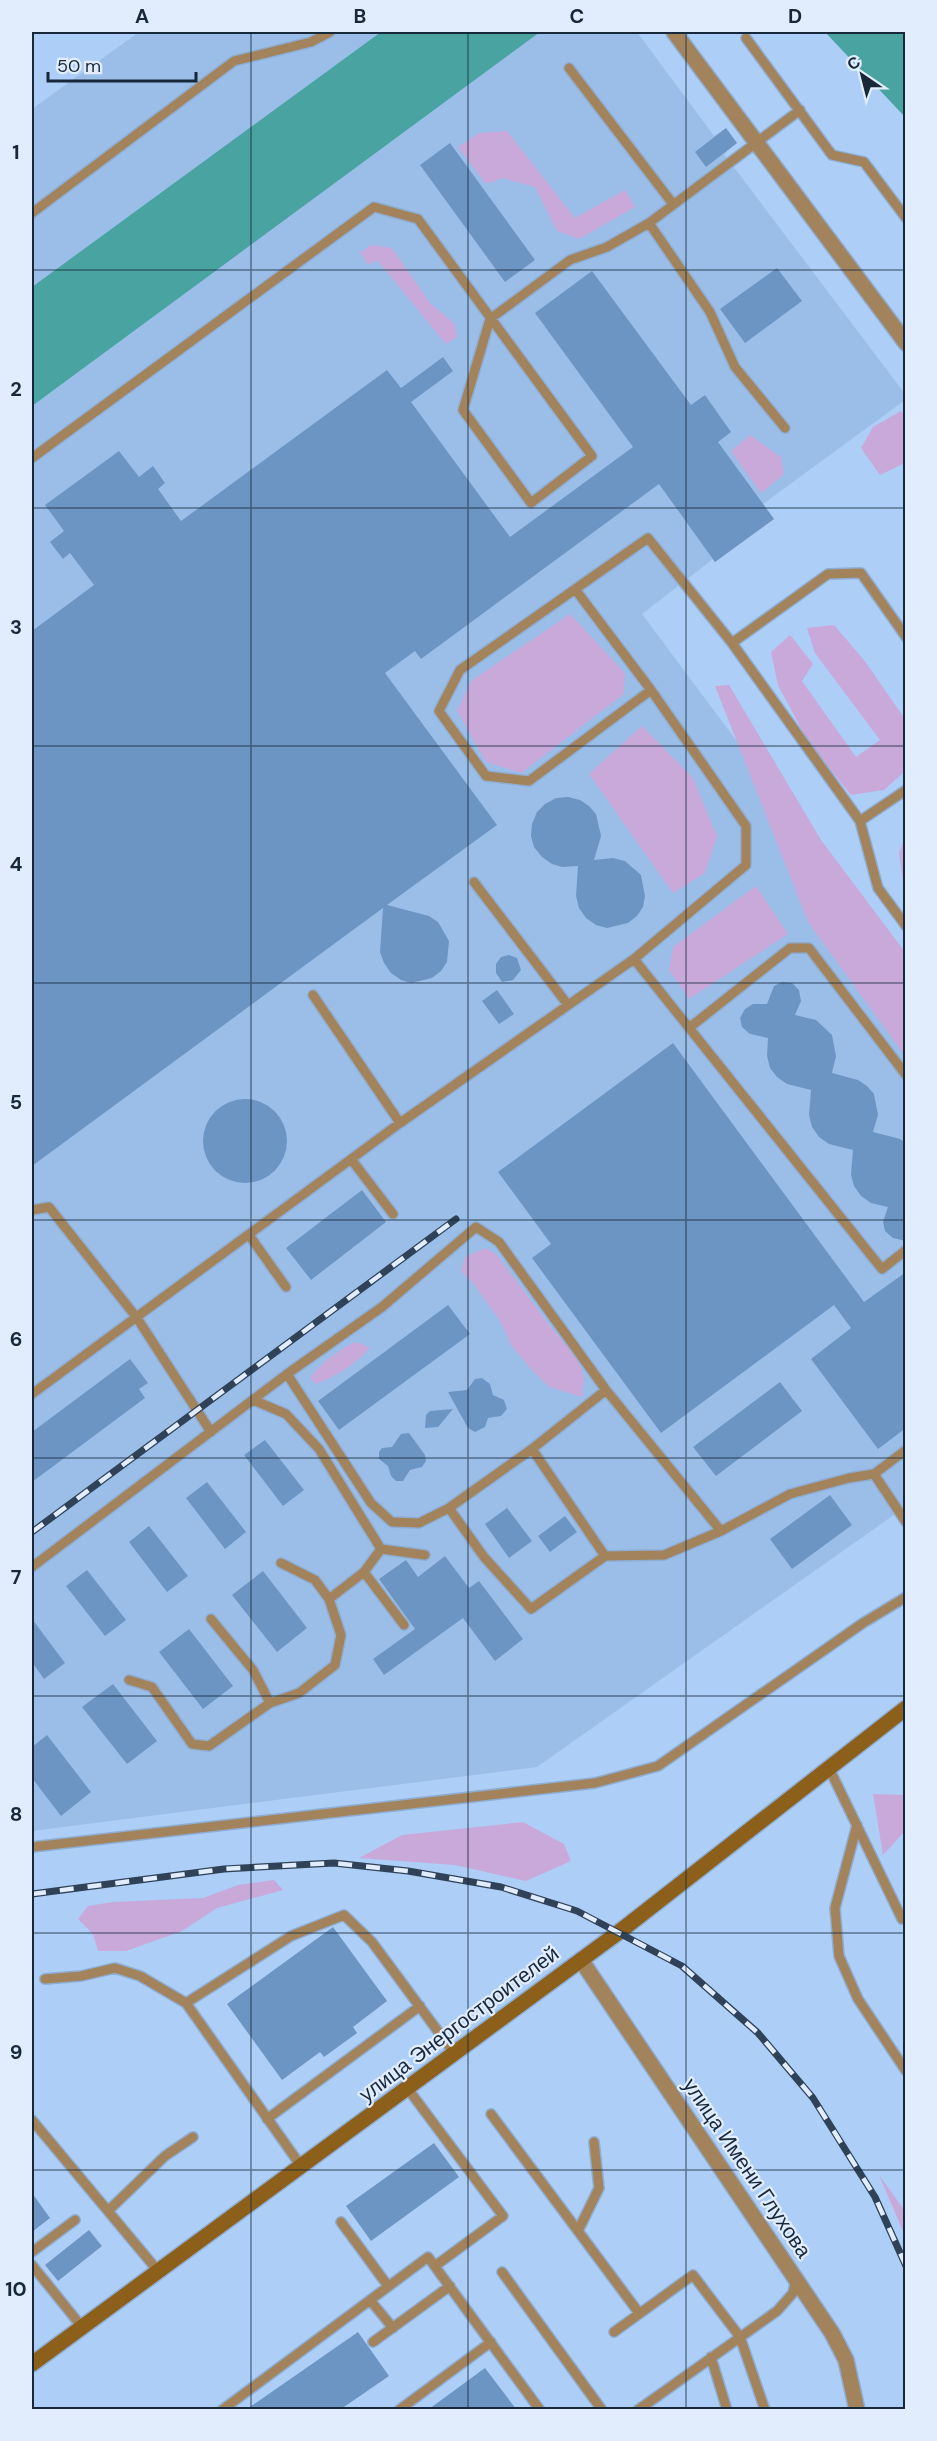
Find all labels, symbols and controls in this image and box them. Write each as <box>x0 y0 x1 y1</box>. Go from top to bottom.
text: A <box>135 3 149 29</box>
text: B <box>354 3 366 29</box>
text: C <box>570 3 584 29</box>
text: D <box>788 3 802 29</box>
scale bar <box>48 45 196 83</box>
north arrow <box>832 45 892 105</box>
text: С <box>843 51 865 75</box>
text: 50 m <box>57 54 101 78</box>
text: 1 <box>12 139 20 165</box>
text: 2 <box>10 376 22 402</box>
text: 3 <box>10 614 22 640</box>
text: 4 <box>10 851 23 877</box>
text: 5 <box>10 1089 22 1115</box>
text: 6 <box>10 1326 22 1352</box>
text: 7 <box>11 1564 22 1590</box>
text: 8 <box>10 1801 22 1827</box>
street label: улица Энергостроителей <box>353 1940 565 2108</box>
text: 9 <box>10 2039 22 2065</box>
street label: улица Имени Глухова <box>676 2073 818 2264</box>
text: 10 <box>5 2276 27 2302</box>

